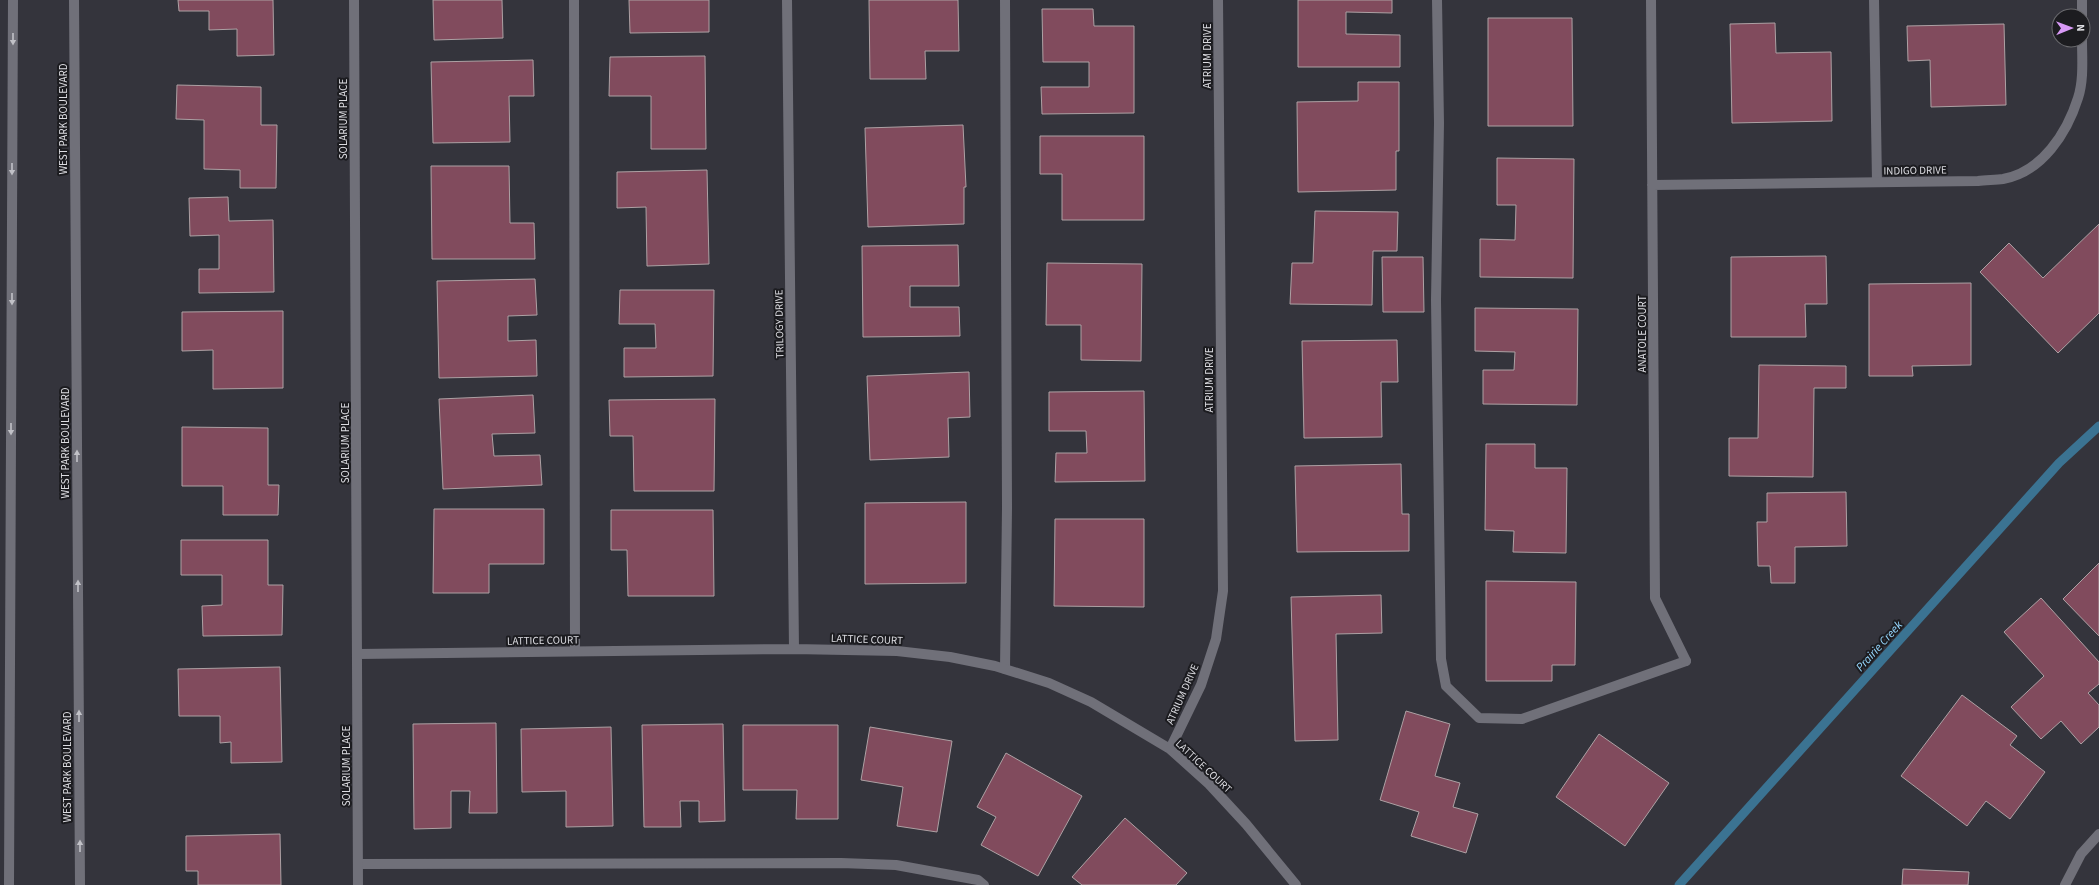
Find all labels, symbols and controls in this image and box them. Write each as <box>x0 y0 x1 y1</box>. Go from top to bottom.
north arrow <box>2051 8 2091 48</box>
street label: ATRIUM DRIVE <box>1200 23 1215 89</box>
text: N <box>2073 24 2088 32</box>
one-way arrow <box>10 33 16 46</box>
street label: WEST PARK BOULEVARD <box>56 63 71 175</box>
street label: SOLARIUM PLACE <box>336 79 351 159</box>
street label: INDIGO DRIVE <box>1883 162 1947 179</box>
one-way arrow <box>9 163 15 176</box>
street label: TRILOGY DRIVE <box>771 289 788 359</box>
one-way arrow <box>9 293 15 306</box>
street label: ANATOLE COURT <box>1635 295 1650 373</box>
street label: ATRIUM DRIVE <box>1202 347 1217 413</box>
street label: WEST PARK BOULEVARD <box>58 387 73 499</box>
street label: SOLARIUM PLACE <box>338 403 353 483</box>
one-way arrow <box>8 423 14 436</box>
one-way arrow <box>74 449 80 462</box>
one-way arrow <box>75 579 81 592</box>
water label: Prairie Creek <box>1852 617 1907 675</box>
street label: LATTICE COURT <box>831 631 903 648</box>
street label: LATTICE COURT <box>507 632 579 649</box>
street label: ATRIUM DRIVE <box>1162 661 1203 727</box>
one-way arrow <box>76 709 82 722</box>
street label: WEST PARK BOULEVARD <box>60 711 75 823</box>
street label: SOLARIUM PLACE <box>339 726 354 806</box>
street label: LATTICE COURT <box>1172 736 1235 796</box>
one-way arrow <box>77 839 83 852</box>

